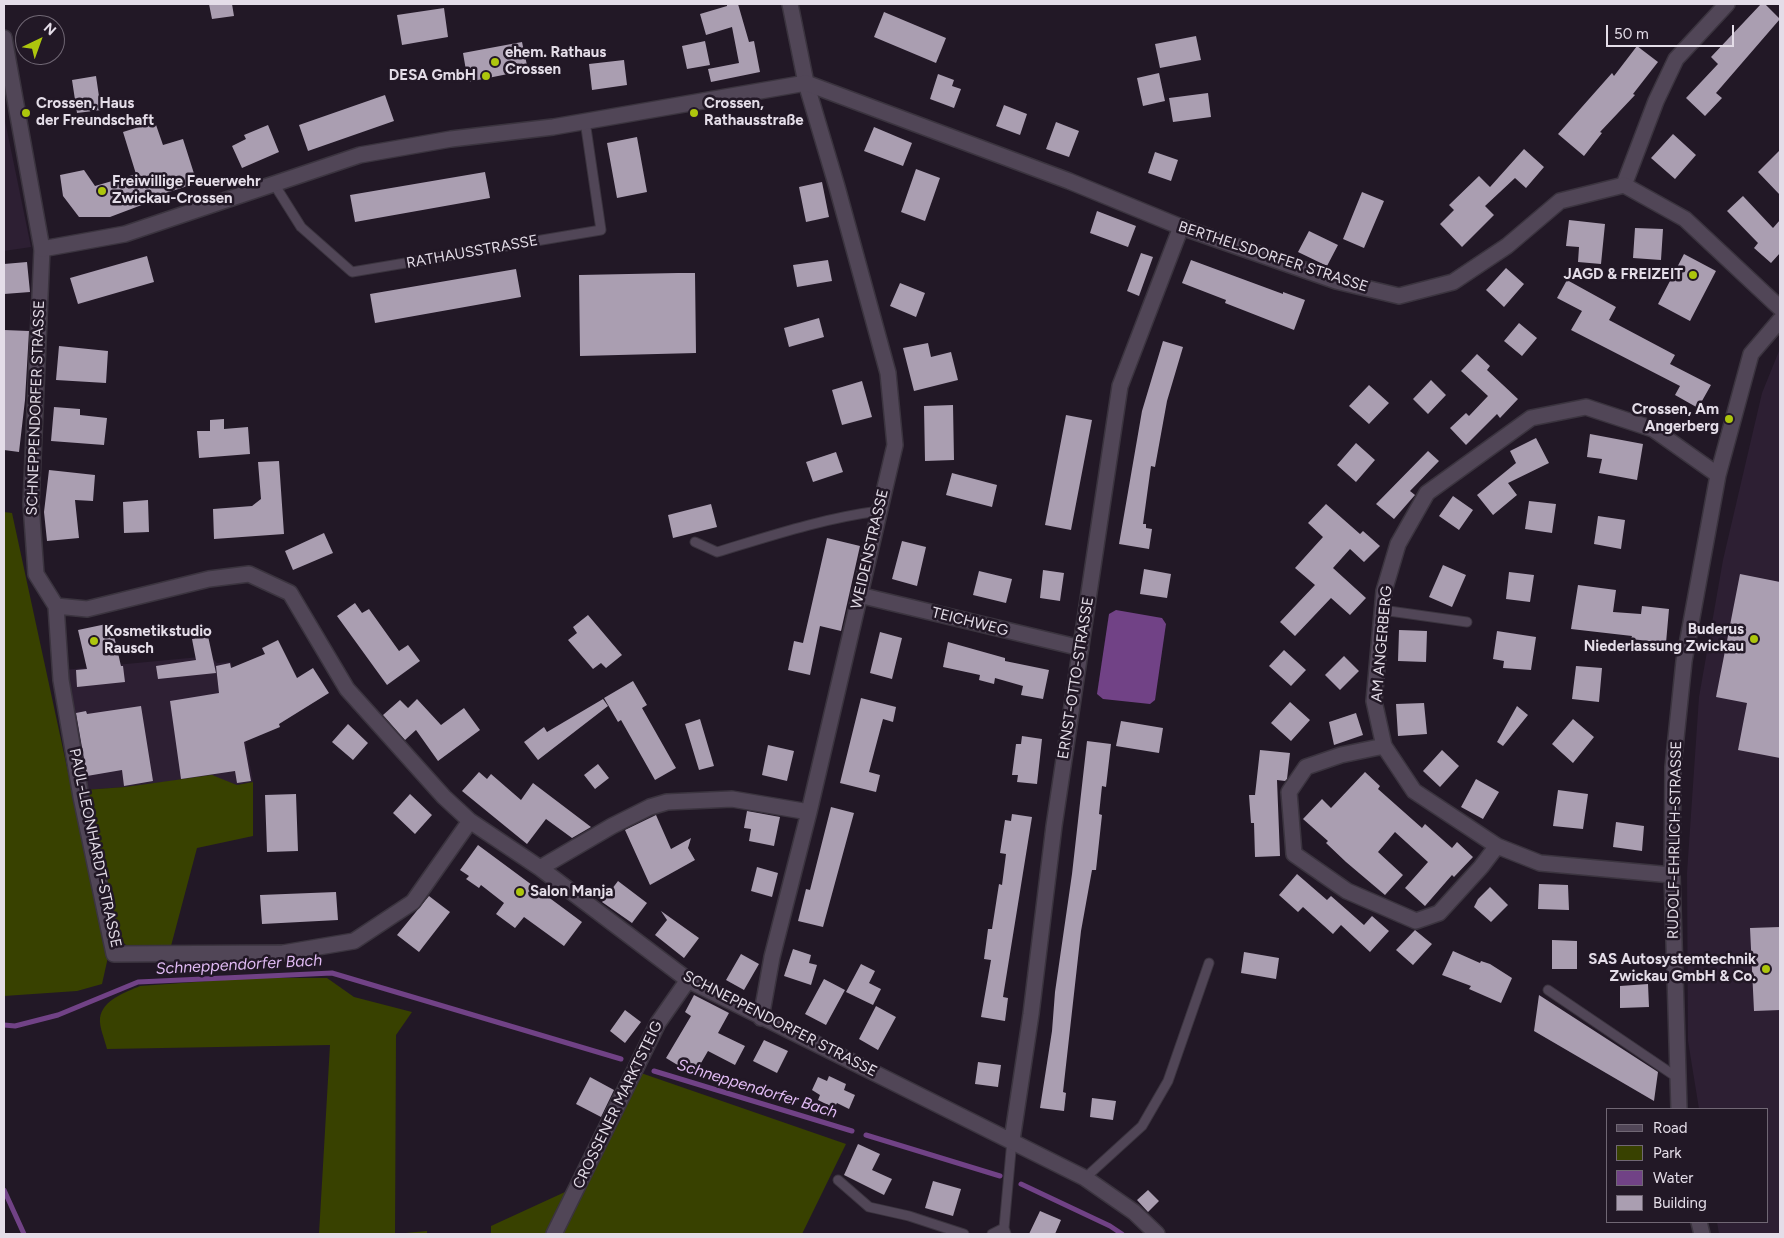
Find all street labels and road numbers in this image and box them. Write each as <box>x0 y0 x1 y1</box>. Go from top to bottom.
street label: BERTHELSDORFER STRASSE <box>1176 218 1370 296</box>
street label: RATHAUSSTRASSE <box>405 232 539 272</box>
street label: SCHNEPPENDORFER STRASSE <box>23 300 49 516</box>
street label: WEIDENSTRASSE <box>847 487 893 611</box>
street label: AM ANGERBERG <box>1368 585 1396 703</box>
street label: ERNST-OTTO-STRASSE <box>1054 596 1098 760</box>
street label: TEICHWEG <box>930 604 1010 640</box>
street label: RUDOLF-EHRLICH-STRASSE <box>1664 741 1686 939</box>
street label: PAUL-LEONHARDT-STRASSE <box>65 747 125 949</box>
street label: SCHNEPPENDORFER STRASSE <box>680 967 880 1081</box>
street label: CROSSENER MARKTSTEIG <box>570 1018 666 1192</box>

